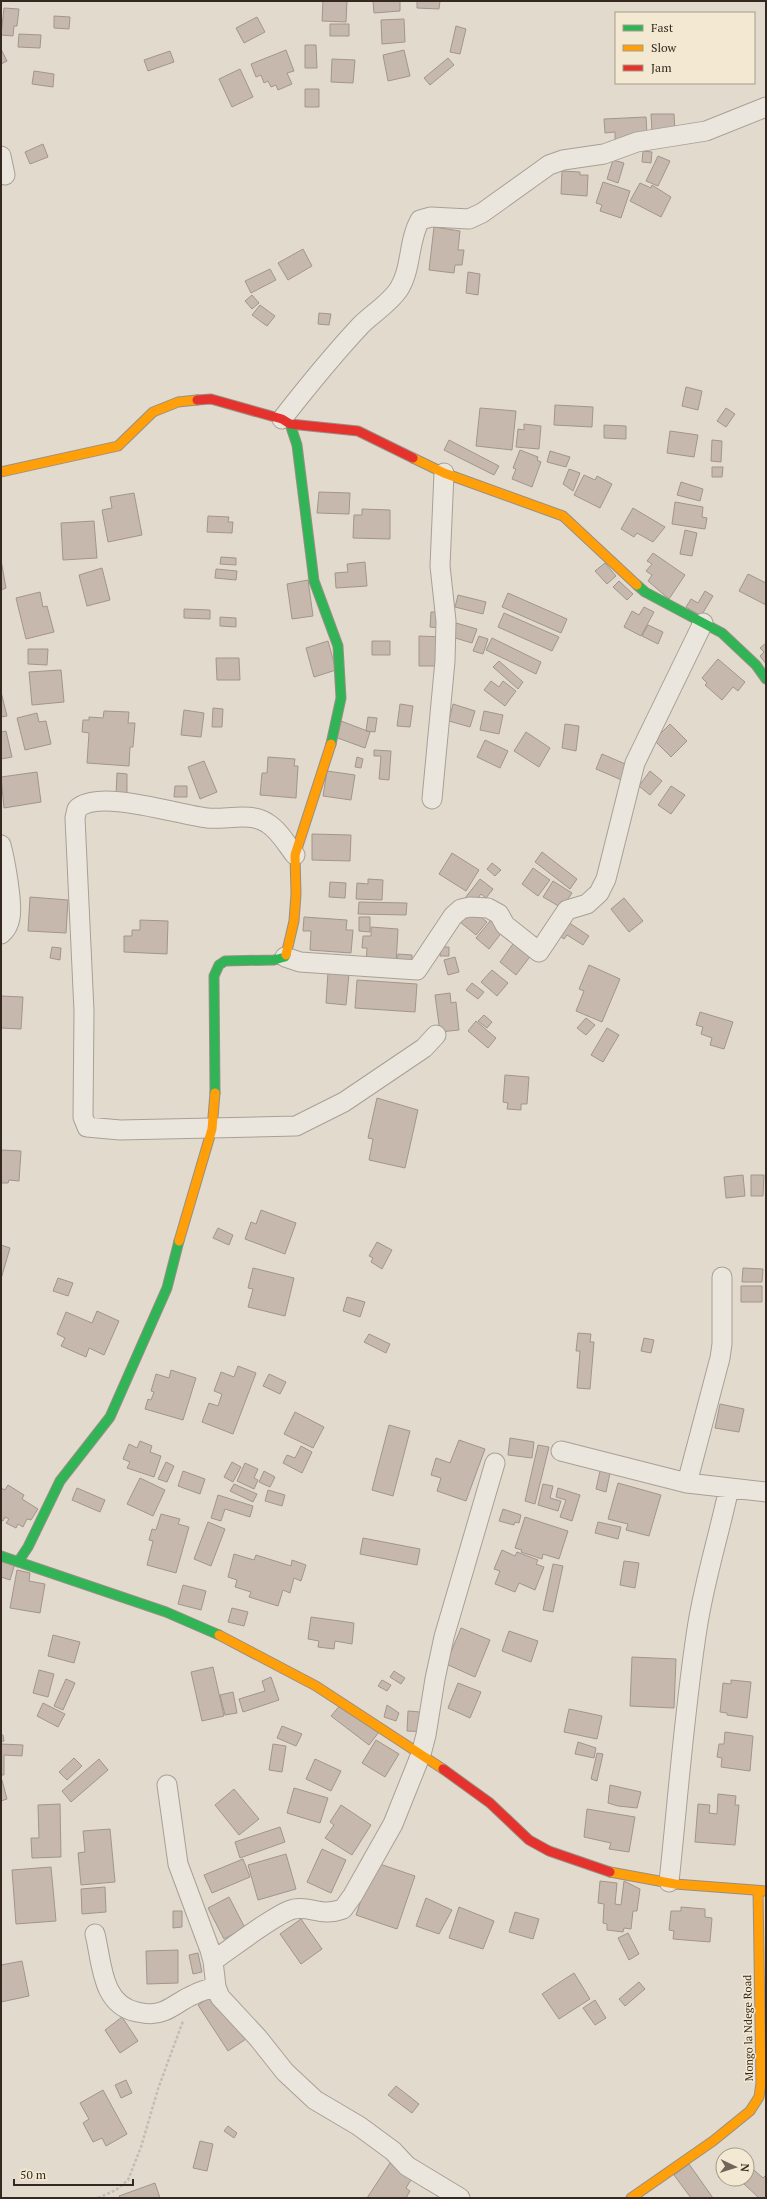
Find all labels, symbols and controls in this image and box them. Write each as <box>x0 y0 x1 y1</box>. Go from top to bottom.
legend <box>615 12 755 84</box>
text: Fast <box>651 20 674 35</box>
text: Slow <box>651 40 677 55</box>
text: Jam <box>651 60 672 75</box>
street label: Mongo la Ndege Road <box>740 1975 756 2081</box>
north arrow <box>715 2147 755 2187</box>
scale bar <box>14 2161 133 2187</box>
text: N <box>738 2163 752 2173</box>
text: 50 m <box>20 2167 47 2182</box>

